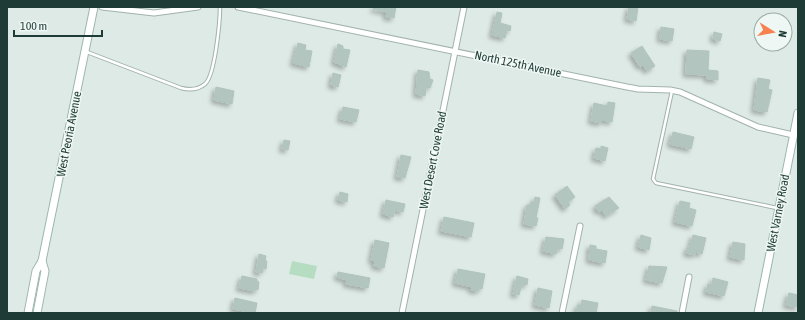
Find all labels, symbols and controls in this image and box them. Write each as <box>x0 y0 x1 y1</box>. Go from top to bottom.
scale bar <box>14 12 102 38</box>
north arrow <box>753 12 793 52</box>
text: 100 m <box>20 19 47 33</box>
text: N <box>776 30 789 38</box>
street label: North 125th Avenue <box>473 48 563 80</box>
street label: West Peoria Avenue <box>54 90 84 178</box>
street label: West Desert Cove Road <box>417 110 449 210</box>
street label: West Varney Road <box>764 173 792 253</box>

